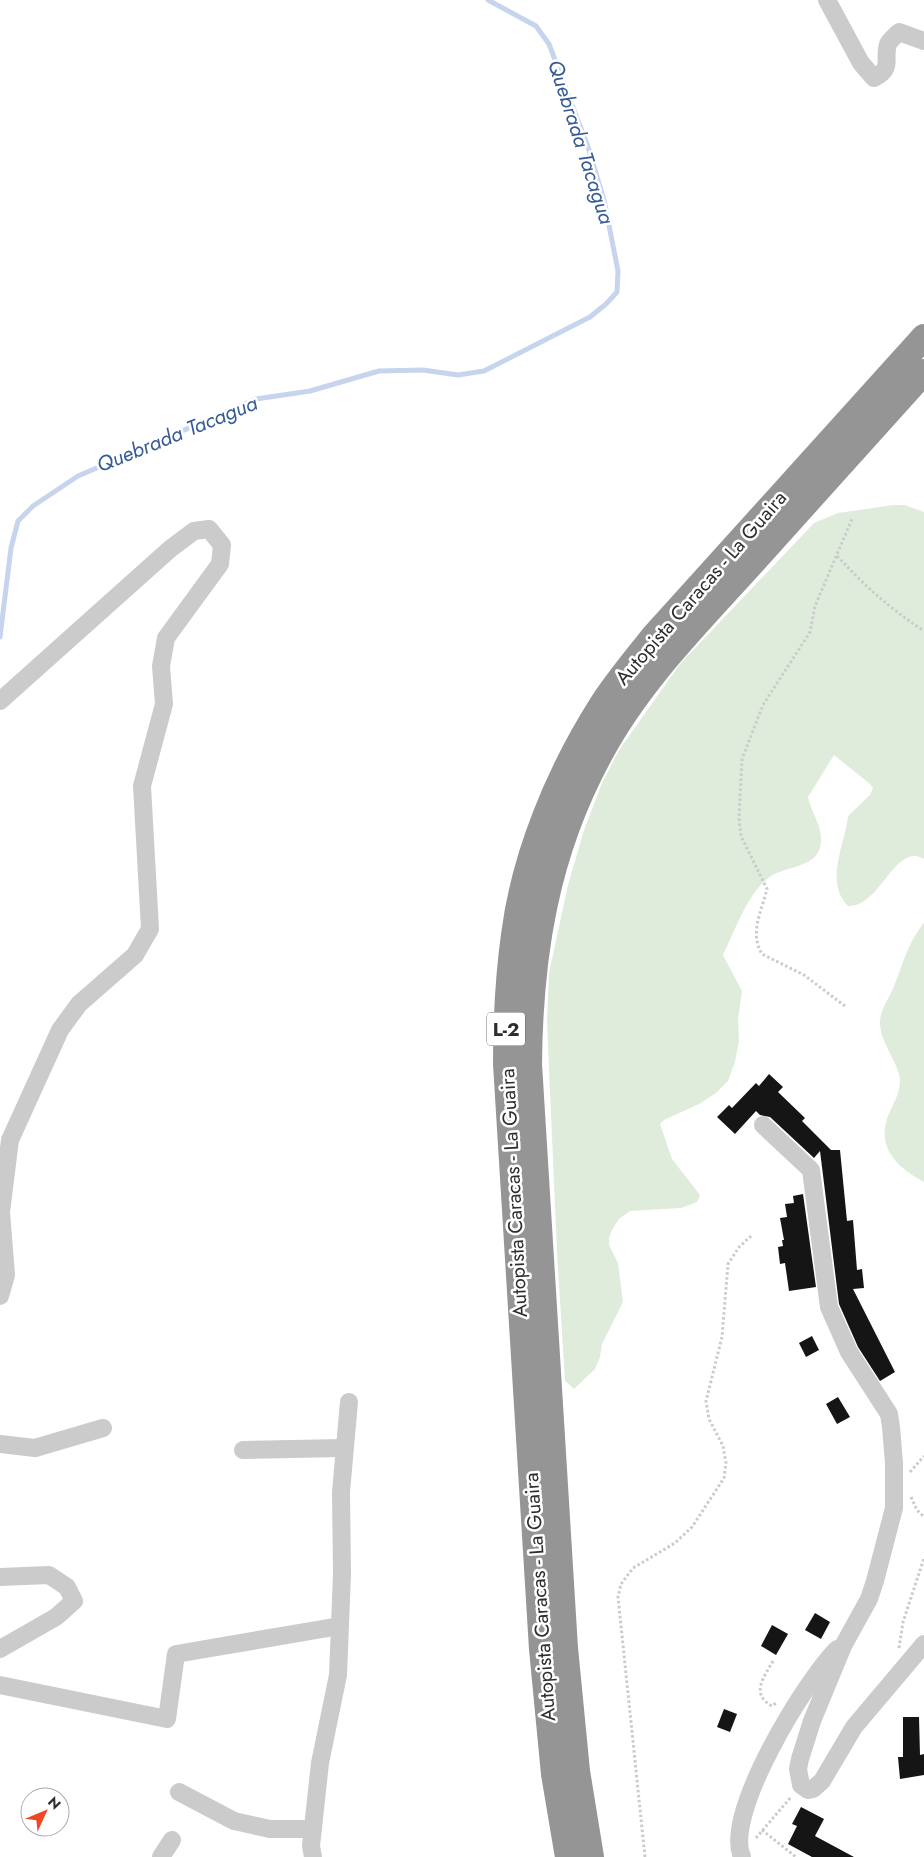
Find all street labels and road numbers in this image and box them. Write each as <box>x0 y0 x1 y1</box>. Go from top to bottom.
street label: Autopista Caracas - La Guaira <box>608 484 794 692</box>
road number: L-2 <box>487 1012 525 1046</box>
street label: Autopista Caracas - La Guaira <box>493 1068 535 1318</box>
street label: Autopista Caracas - La Guaira <box>517 1472 563 1722</box>

